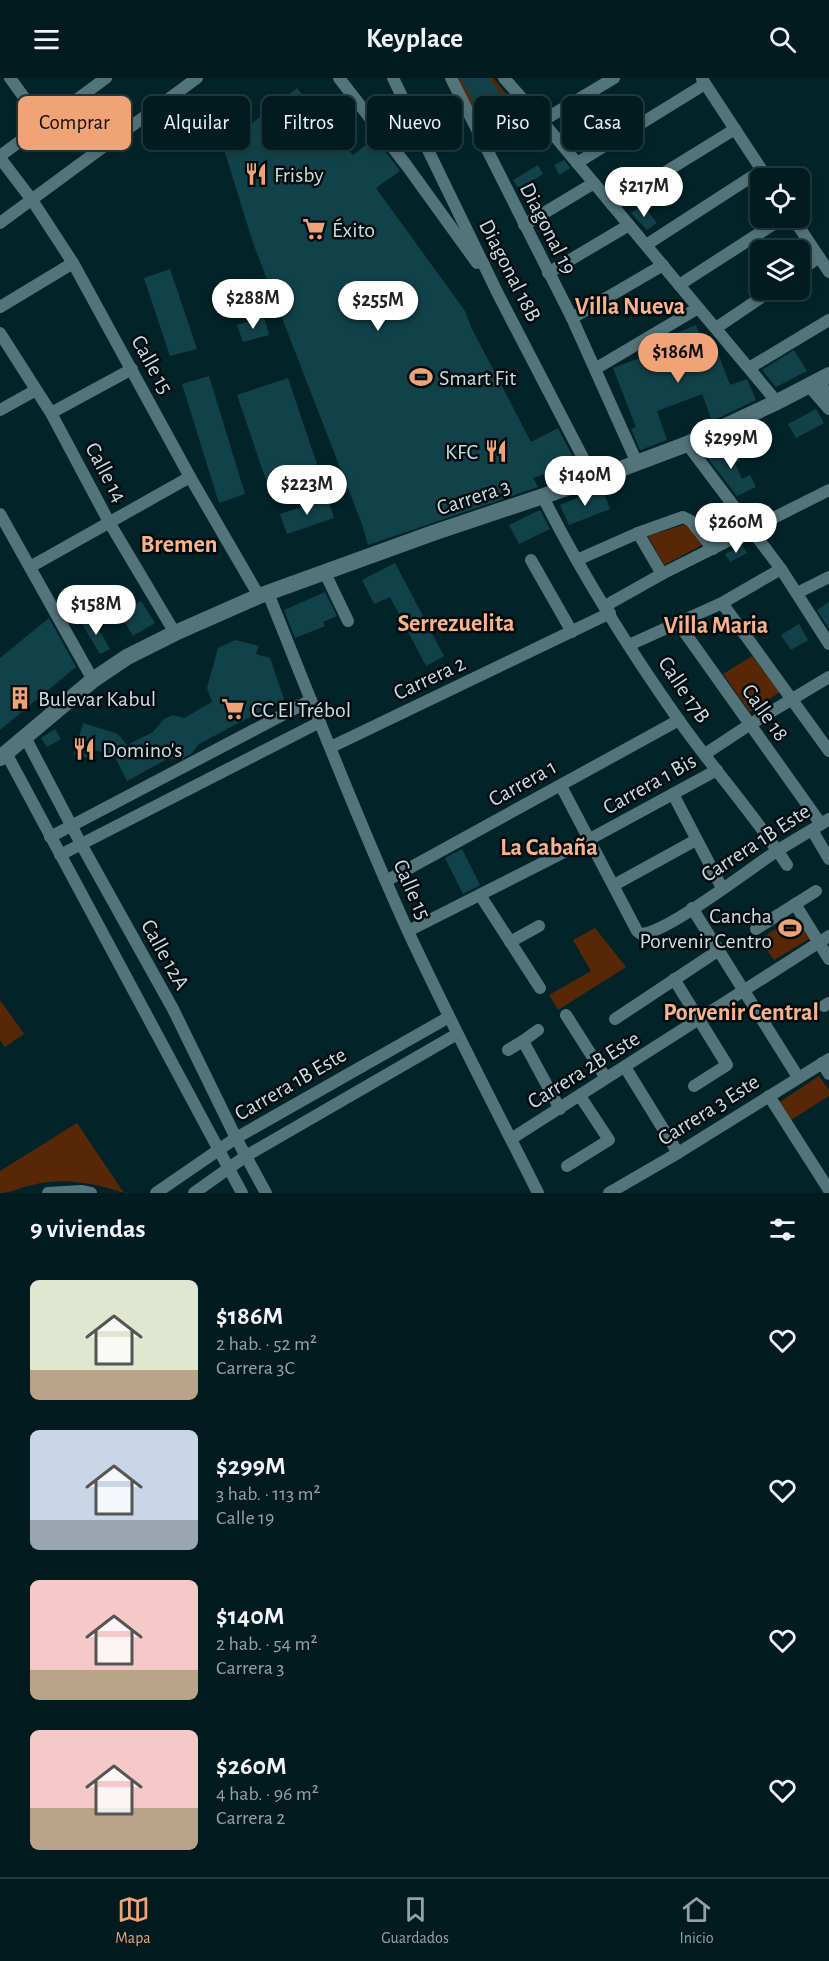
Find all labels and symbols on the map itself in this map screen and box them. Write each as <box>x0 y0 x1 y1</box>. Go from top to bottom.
restaurant icon: Frisby <box>243 161 269 187</box>
place label: Frisby <box>274 164 324 186</box>
pin: $217M <box>602 167 686 218</box>
street label: Diagonal 19 <box>516 179 580 278</box>
supermarket icon: Éxito <box>301 216 327 242</box>
street label: Diagonal 18B <box>475 216 545 325</box>
place label: Éxito <box>332 218 375 241</box>
pin: $288M <box>211 279 295 330</box>
pin: $255M <box>336 281 420 332</box>
district label: Villa Nueva <box>575 295 685 319</box>
street label: Calle 15 <box>127 332 177 397</box>
pin: $186M <box>636 333 720 384</box>
sports icon: Smart Fit <box>408 364 434 390</box>
place label: Smart Fit <box>439 367 516 389</box>
pin: $299M <box>689 419 773 470</box>
restaurant icon: KFC <box>483 438 509 464</box>
street label: Calle 14 <box>81 439 131 506</box>
place label: KFC <box>445 441 478 463</box>
pin: $140M <box>543 456 627 507</box>
pin: $223M <box>265 465 349 516</box>
street label: Carrera 3 <box>434 475 513 519</box>
pin: $260M <box>694 503 778 554</box>
district label: Bremen <box>141 533 217 557</box>
pin: $158M <box>54 585 138 636</box>
district label: Serrezuelita <box>397 612 515 636</box>
district label: Villa Maria <box>664 614 768 638</box>
street label: Carrera 2 <box>390 652 469 704</box>
street label: Calle 17B <box>654 652 714 727</box>
street label: Calle 18 <box>738 680 793 745</box>
building icon: Bulevar Kabul <box>7 685 33 711</box>
place label: Bulevar Kabul <box>38 688 156 710</box>
supermarket icon: CC El Trébol <box>220 696 246 722</box>
place label: CC El Trébol <box>251 699 351 721</box>
restaurant icon: Domino's <box>71 736 97 762</box>
place label: Domino's <box>102 739 182 761</box>
street label: Carrera 1 Bis <box>599 749 700 818</box>
street label: Carrera 1 <box>485 755 560 810</box>
street label: Carrera 1B Este <box>697 800 814 886</box>
district label: La Cabaña <box>500 836 598 860</box>
street label: Calle 15 <box>389 856 435 923</box>
place label: Cancha Porvenir Centro <box>640 905 772 952</box>
sports icon: Cancha Porvenir Centro <box>777 915 803 941</box>
street label: Calle 12A <box>137 916 193 994</box>
district label: Porvenir Central <box>663 1001 819 1025</box>
street label: Carrera 2B Este <box>524 1027 643 1113</box>
street label: Carrera 1B Este <box>231 1043 350 1125</box>
street label: Carrera 3 Este <box>654 1070 763 1150</box>

